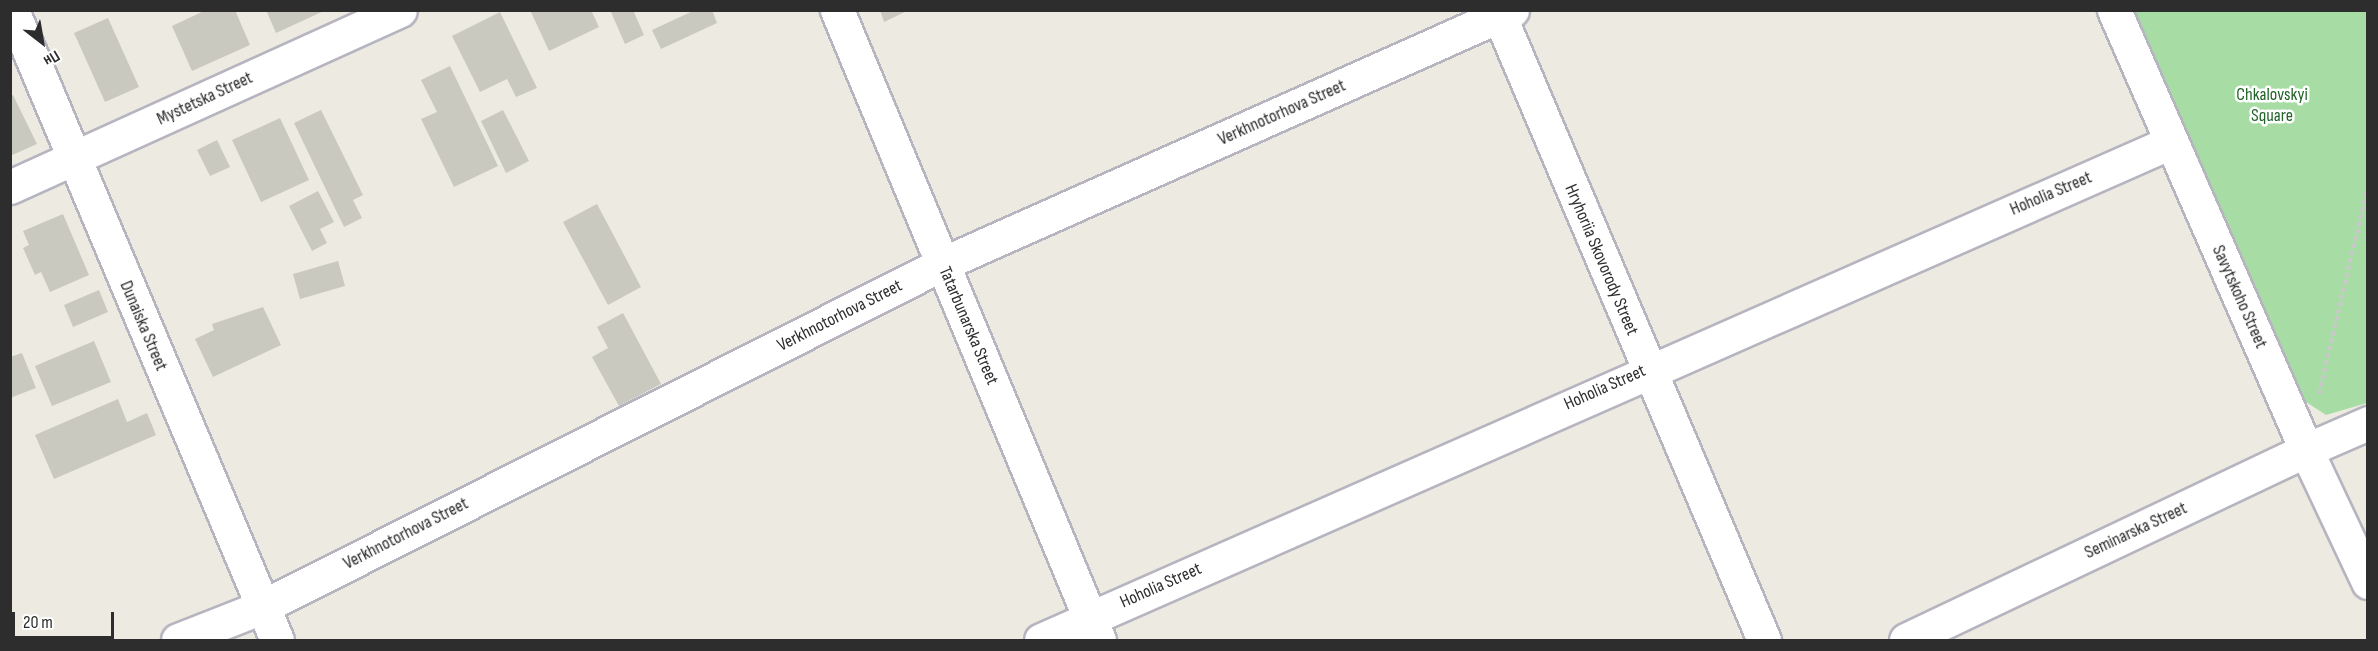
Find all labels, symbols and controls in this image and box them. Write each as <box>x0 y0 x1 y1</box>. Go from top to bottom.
north arrow <box>12 12 72 72</box>
text: Пн <box>40 46 63 70</box>
street label: Mystetska Street <box>154 67 256 131</box>
street label: Verkhnotorhova Street <box>1215 75 1349 151</box>
park label: Chkalovskyi Square <box>2236 85 2308 128</box>
street label: Hoholia Street <box>2007 167 2095 221</box>
street label: Hryhoriia Skovorody Street <box>1559 181 1643 339</box>
street label: Savytskoho Street <box>2207 242 2271 352</box>
street label: Tatarbunarska Street <box>933 264 1003 388</box>
street label: Verkhnotorhova Street <box>774 275 906 357</box>
street label: Dunaiska Street <box>114 278 172 374</box>
street label: Hoholia Street <box>1561 361 1649 415</box>
street label: Verkhnotorhova Street <box>340 493 472 575</box>
street label: Seminarska Street <box>2081 498 2191 564</box>
street label: Hoholia Street <box>1117 559 1205 613</box>
scale bar <box>15 600 117 638</box>
text: 20 m <box>23 612 53 633</box>

